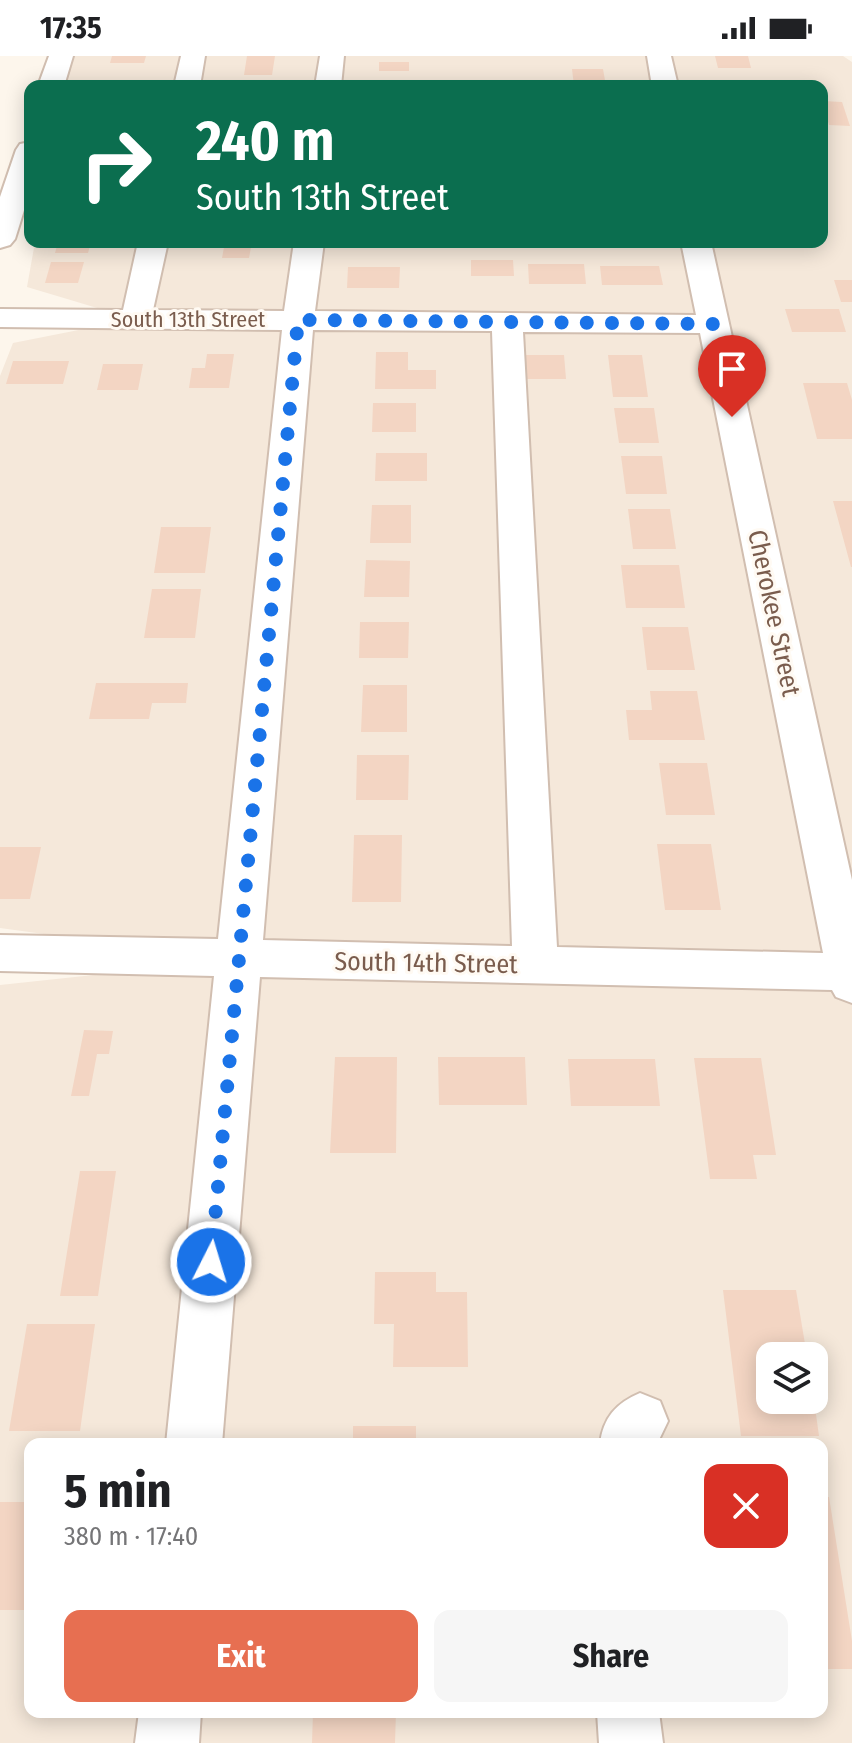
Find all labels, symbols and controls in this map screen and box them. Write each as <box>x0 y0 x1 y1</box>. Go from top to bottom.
text: 17:35 <box>40 10 102 46</box>
text: 240 m <box>196 108 335 175</box>
icon: right <box>64 112 168 216</box>
text: South 13th Street <box>196 176 449 220</box>
street label: South 13th Street <box>111 306 266 333</box>
pin <box>698 335 766 417</box>
icon: arrive <box>710 347 754 391</box>
street label: Cherokee Street <box>741 527 807 699</box>
street label: South 14th Street <box>334 946 518 980</box>
position arrow <box>169 1220 253 1304</box>
map controls <box>756 1342 828 1414</box>
button: layers <box>756 1342 828 1414</box>
text: 5 min <box>64 1462 172 1520</box>
button: close <box>704 1464 788 1548</box>
text: 380 m · 17:40 <box>64 1521 198 1552</box>
button: Exit <box>64 1610 418 1702</box>
button: Share <box>434 1610 788 1702</box>

